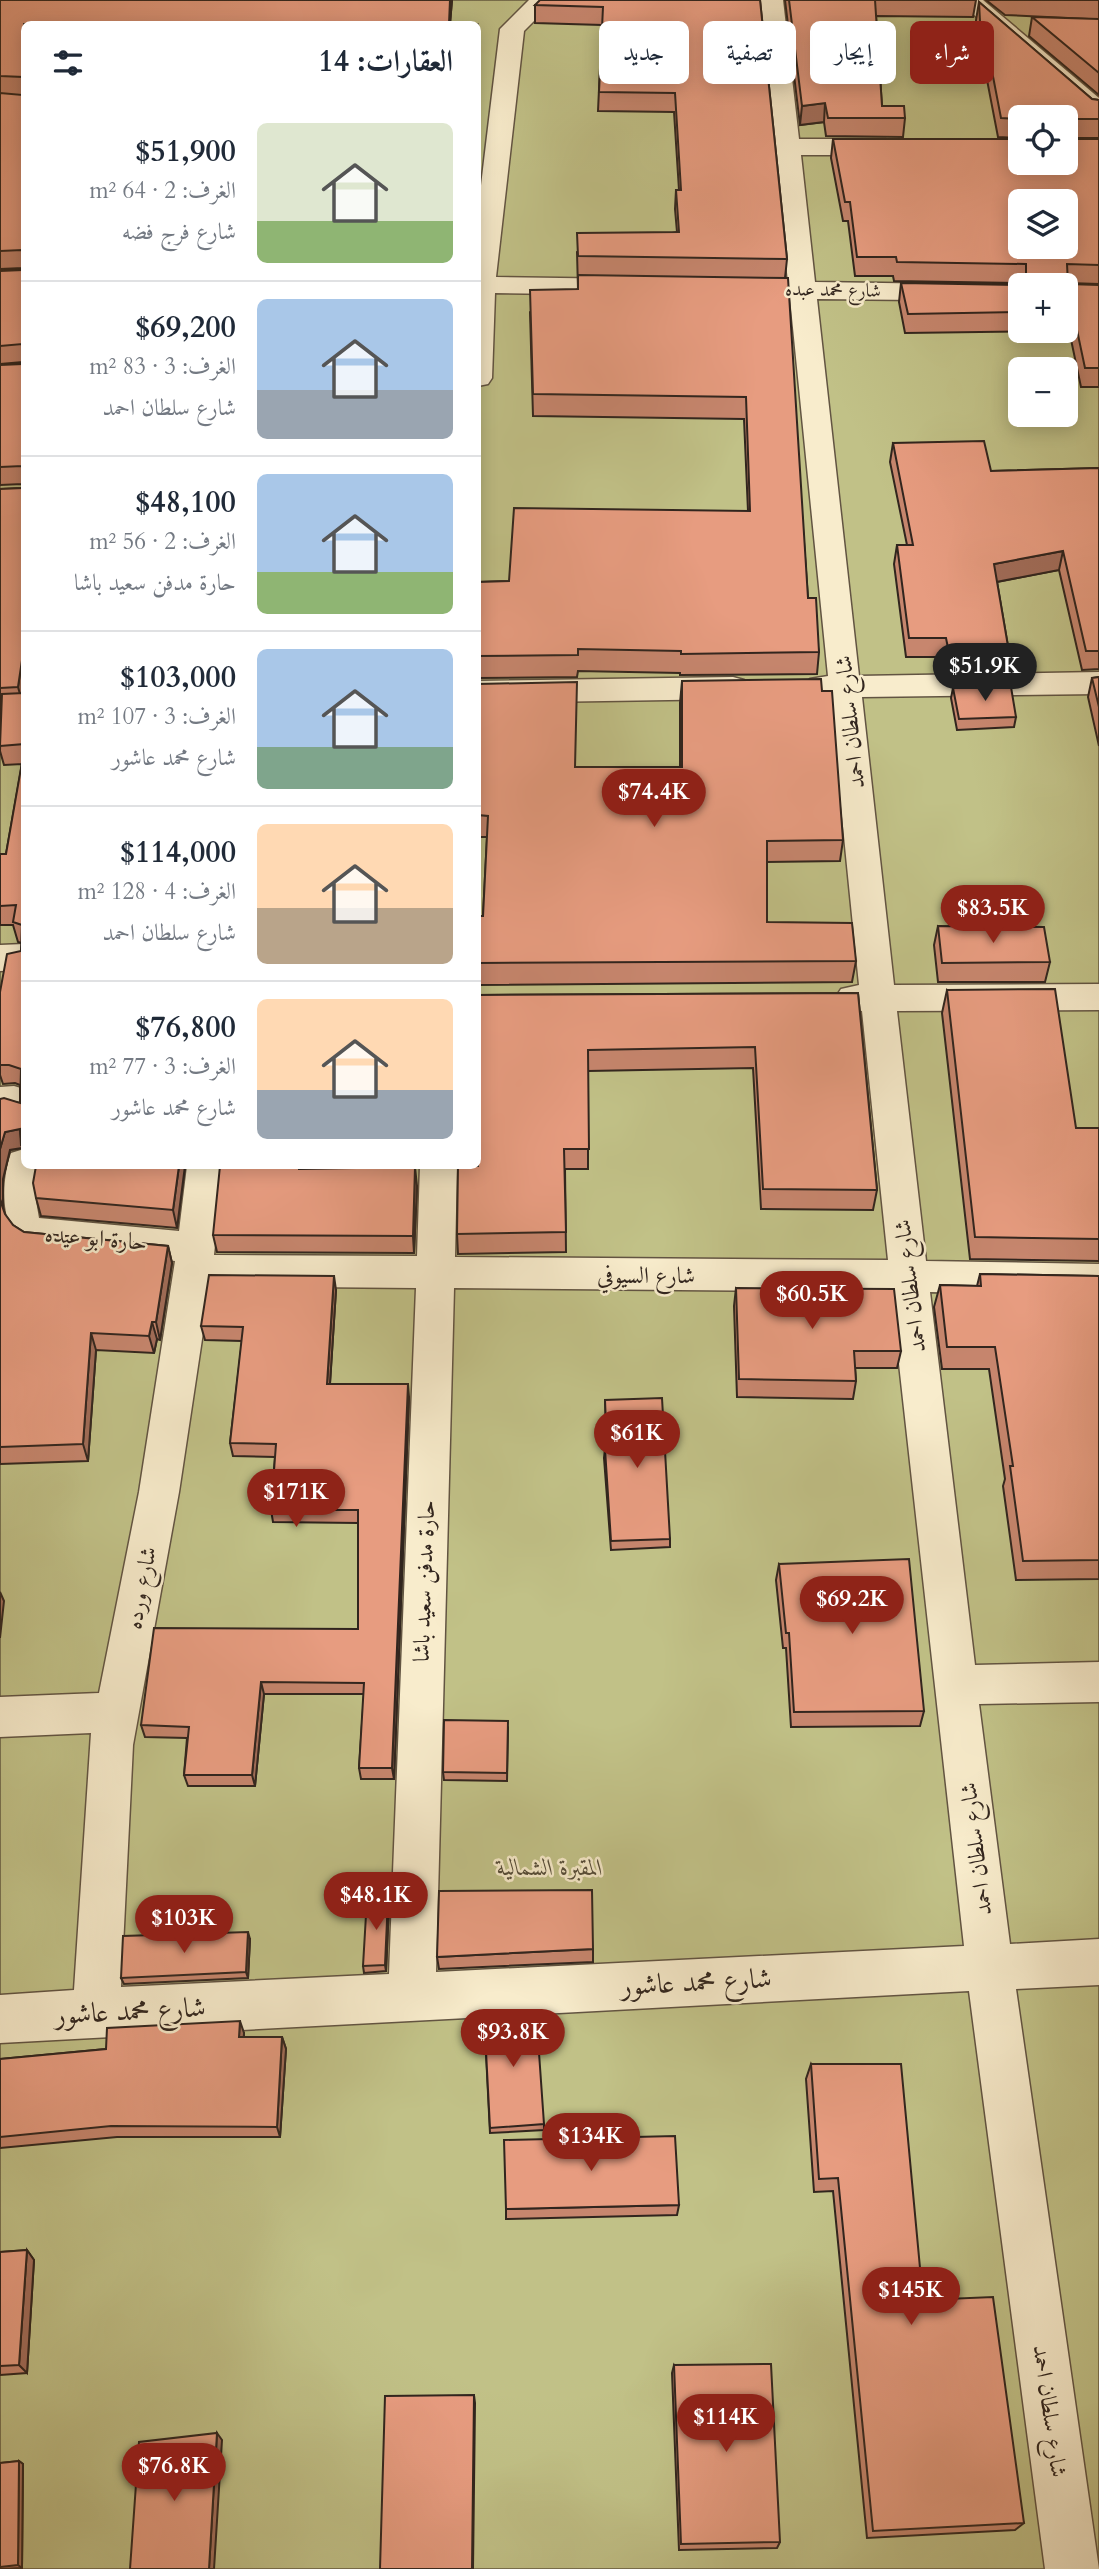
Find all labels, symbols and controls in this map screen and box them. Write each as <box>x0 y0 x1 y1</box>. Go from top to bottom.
chip: جديد <box>599 21 689 84</box>
chip: تصفية <box>703 21 796 84</box>
chip: إيجار <box>810 21 896 84</box>
chip: شراء <box>910 21 994 84</box>
text: العقارات: 14 <box>318 41 453 82</box>
icon: filters <box>49 44 87 82</box>
map controls <box>1008 105 1078 427</box>
button: locate <box>1008 105 1078 175</box>
text: $51,900 <box>135 131 236 172</box>
icon: home <box>313 151 397 235</box>
text: الغرف: 2 · 64 m² <box>89 175 236 206</box>
button: layers <box>1008 189 1078 259</box>
text: شارع فرج فضه <box>122 216 236 247</box>
button: + <box>1008 273 1078 343</box>
street label: شارع محمد عبده <box>785 276 881 306</box>
text: $69,200 <box>135 307 236 348</box>
icon: home <box>313 327 397 411</box>
text: الغرف: 3 · 83 m² <box>89 351 236 382</box>
button: − <box>1008 357 1078 427</box>
text: شارع سلطان احمد <box>102 392 236 423</box>
text: $48,100 <box>135 482 236 523</box>
icon: home <box>313 502 397 586</box>
text: الغرف: 2 · 56 m² <box>89 526 236 557</box>
text: حارة مدفن سعيد باشا <box>74 567 236 598</box>
pin: $51.9K <box>928 644 1042 703</box>
text: $51.9K <box>949 650 1021 681</box>
street label: شارع سلطان احمد <box>828 654 876 790</box>
text: $103,000 <box>120 657 236 698</box>
icon: home <box>313 677 397 761</box>
text: الغرف: 3 · 107 m² <box>77 701 236 732</box>
text: شارع محمد عاشور <box>112 742 236 773</box>
pin: $74.4K <box>597 770 711 829</box>
text: $74.4K <box>618 776 690 807</box>
text: $114,000 <box>120 832 236 873</box>
icon: home <box>313 852 397 936</box>
text: الغرف: 4 · 128 m² <box>77 876 236 907</box>
pin: $83.5K <box>936 886 1050 945</box>
text: $83.5K <box>957 892 1029 923</box>
text: شارع سلطان احمد <box>102 917 236 948</box>
text: $76,800 <box>135 1007 236 1048</box>
icon: home <box>313 1027 397 1111</box>
text: الغرف: 3 · 77 m² <box>89 1051 236 1082</box>
text: شارع محمد عاشور <box>112 1092 236 1123</box>
street label: شارع سلطان احمد <box>886 1217 937 1354</box>
street label: حارة ابو عيده <box>44 1218 148 1258</box>
street label: شارع السيوفي <box>597 1260 695 1295</box>
pin: $60.5K <box>755 1272 869 1331</box>
text: $60.5K <box>776 1278 848 1309</box>
pin: $61K <box>596 1410 678 1470</box>
text: $61K <box>610 1417 664 1448</box>
pin: $171K <box>247 1470 345 1529</box>
text: $171K <box>263 1476 329 1507</box>
street label: حارة مدفن سعيد باشا <box>406 1500 442 1662</box>
street label: شارع ورده <box>118 1544 168 1633</box>
pin: $69.2K <box>795 1576 909 1636</box>
text: $69.2K <box>816 1583 888 1614</box>
street label: شارع سلطان احمد <box>952 1780 1003 1917</box>
park label: المقبرة الشمالية <box>495 1852 603 1883</box>
pin: $48.1K <box>319 1872 433 1932</box>
text: $48.1K <box>340 1879 412 1910</box>
pin: $103K <box>135 1896 233 1955</box>
text: $103K <box>151 1902 217 1933</box>
street label: شارع محمد عاشور <box>616 1959 773 2009</box>
street label: شارع محمد عاشور <box>50 1988 207 2038</box>
pin: $93.8K <box>456 2010 570 2069</box>
text: $93.8K <box>477 2016 549 2047</box>
pin: $134K <box>542 2114 640 2173</box>
text: $134K <box>558 2120 624 2151</box>
pin: $145K <box>862 2268 960 2327</box>
text: $145K <box>878 2274 944 2305</box>
street label: شارع سلطان احمد <box>1021 2343 1075 2480</box>
pin: $114K <box>677 2394 775 2454</box>
text: $114K <box>693 2401 759 2432</box>
pin: $76.8K <box>117 2444 231 2503</box>
text: $76.8K <box>138 2450 210 2481</box>

